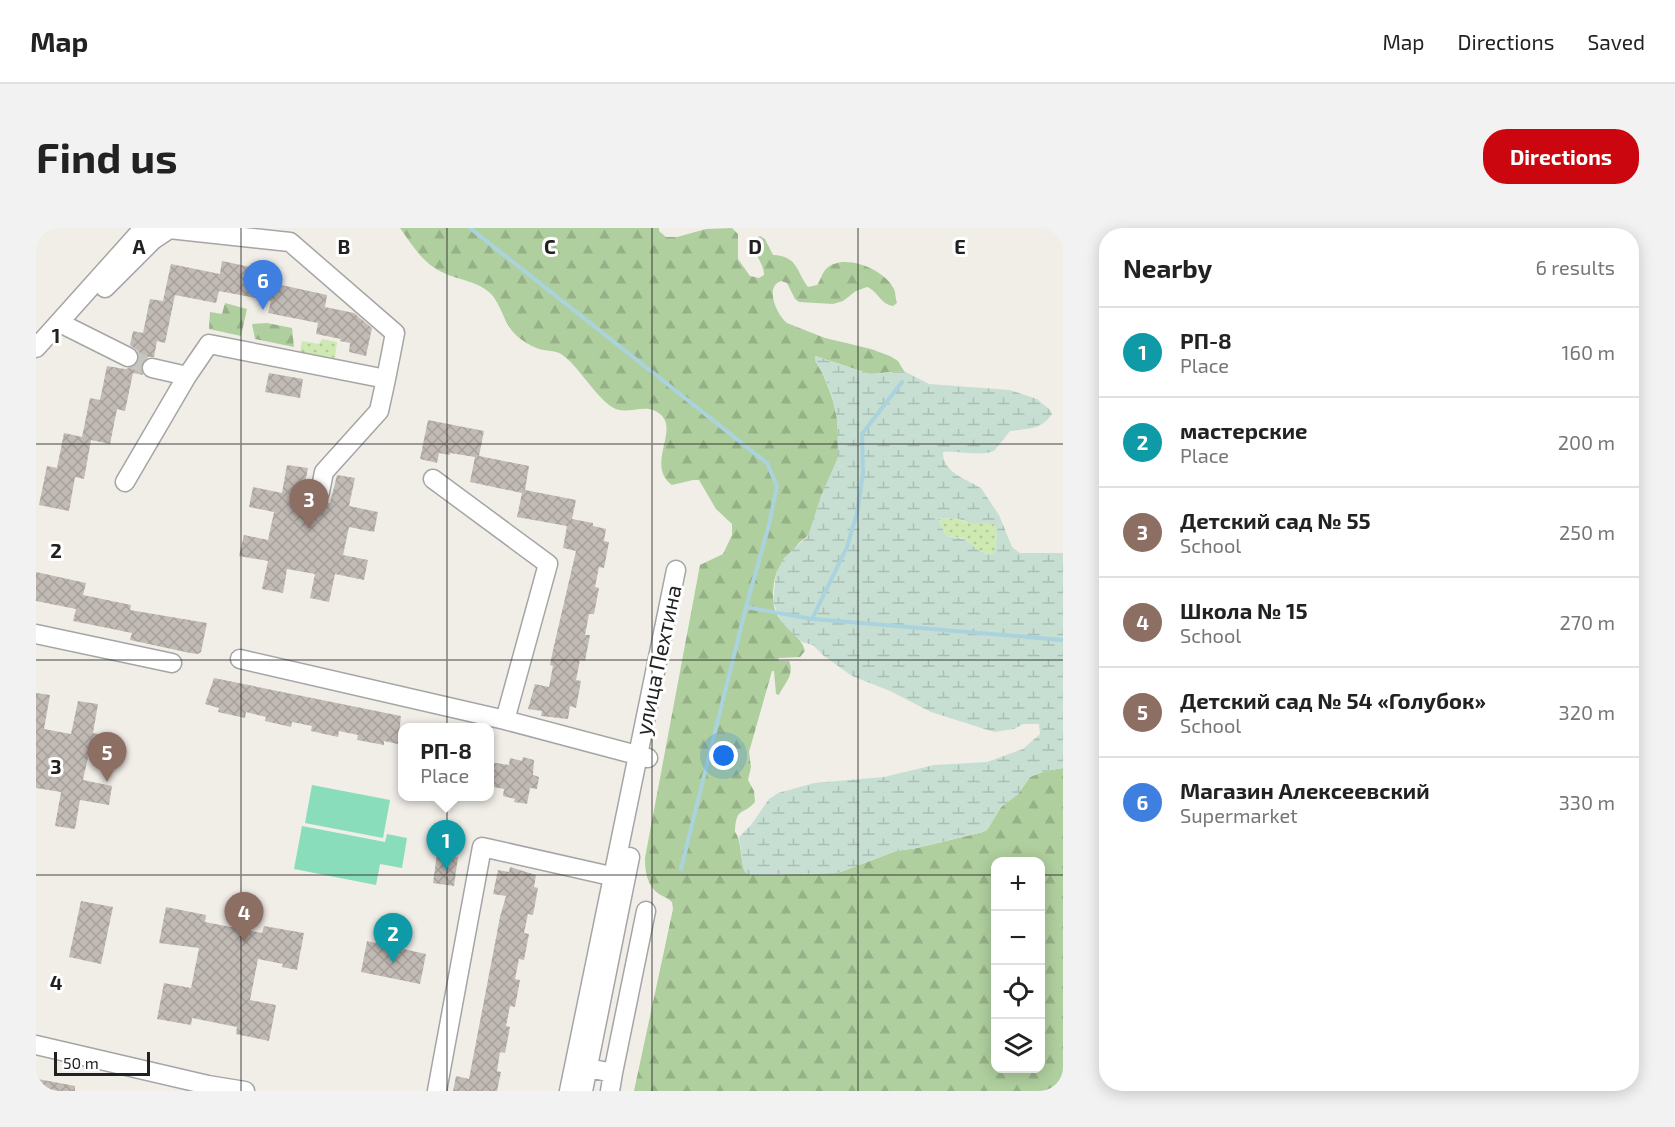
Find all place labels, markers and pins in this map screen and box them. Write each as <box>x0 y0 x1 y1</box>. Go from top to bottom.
pin: 6 <box>244 260 282 310</box>
pin: 3 <box>290 480 328 529</box>
pin: 5 <box>88 732 126 782</box>
pin: 1 <box>426 820 466 870</box>
pin: 4 <box>224 892 264 942</box>
pin: 2 <box>374 914 412 963</box>

